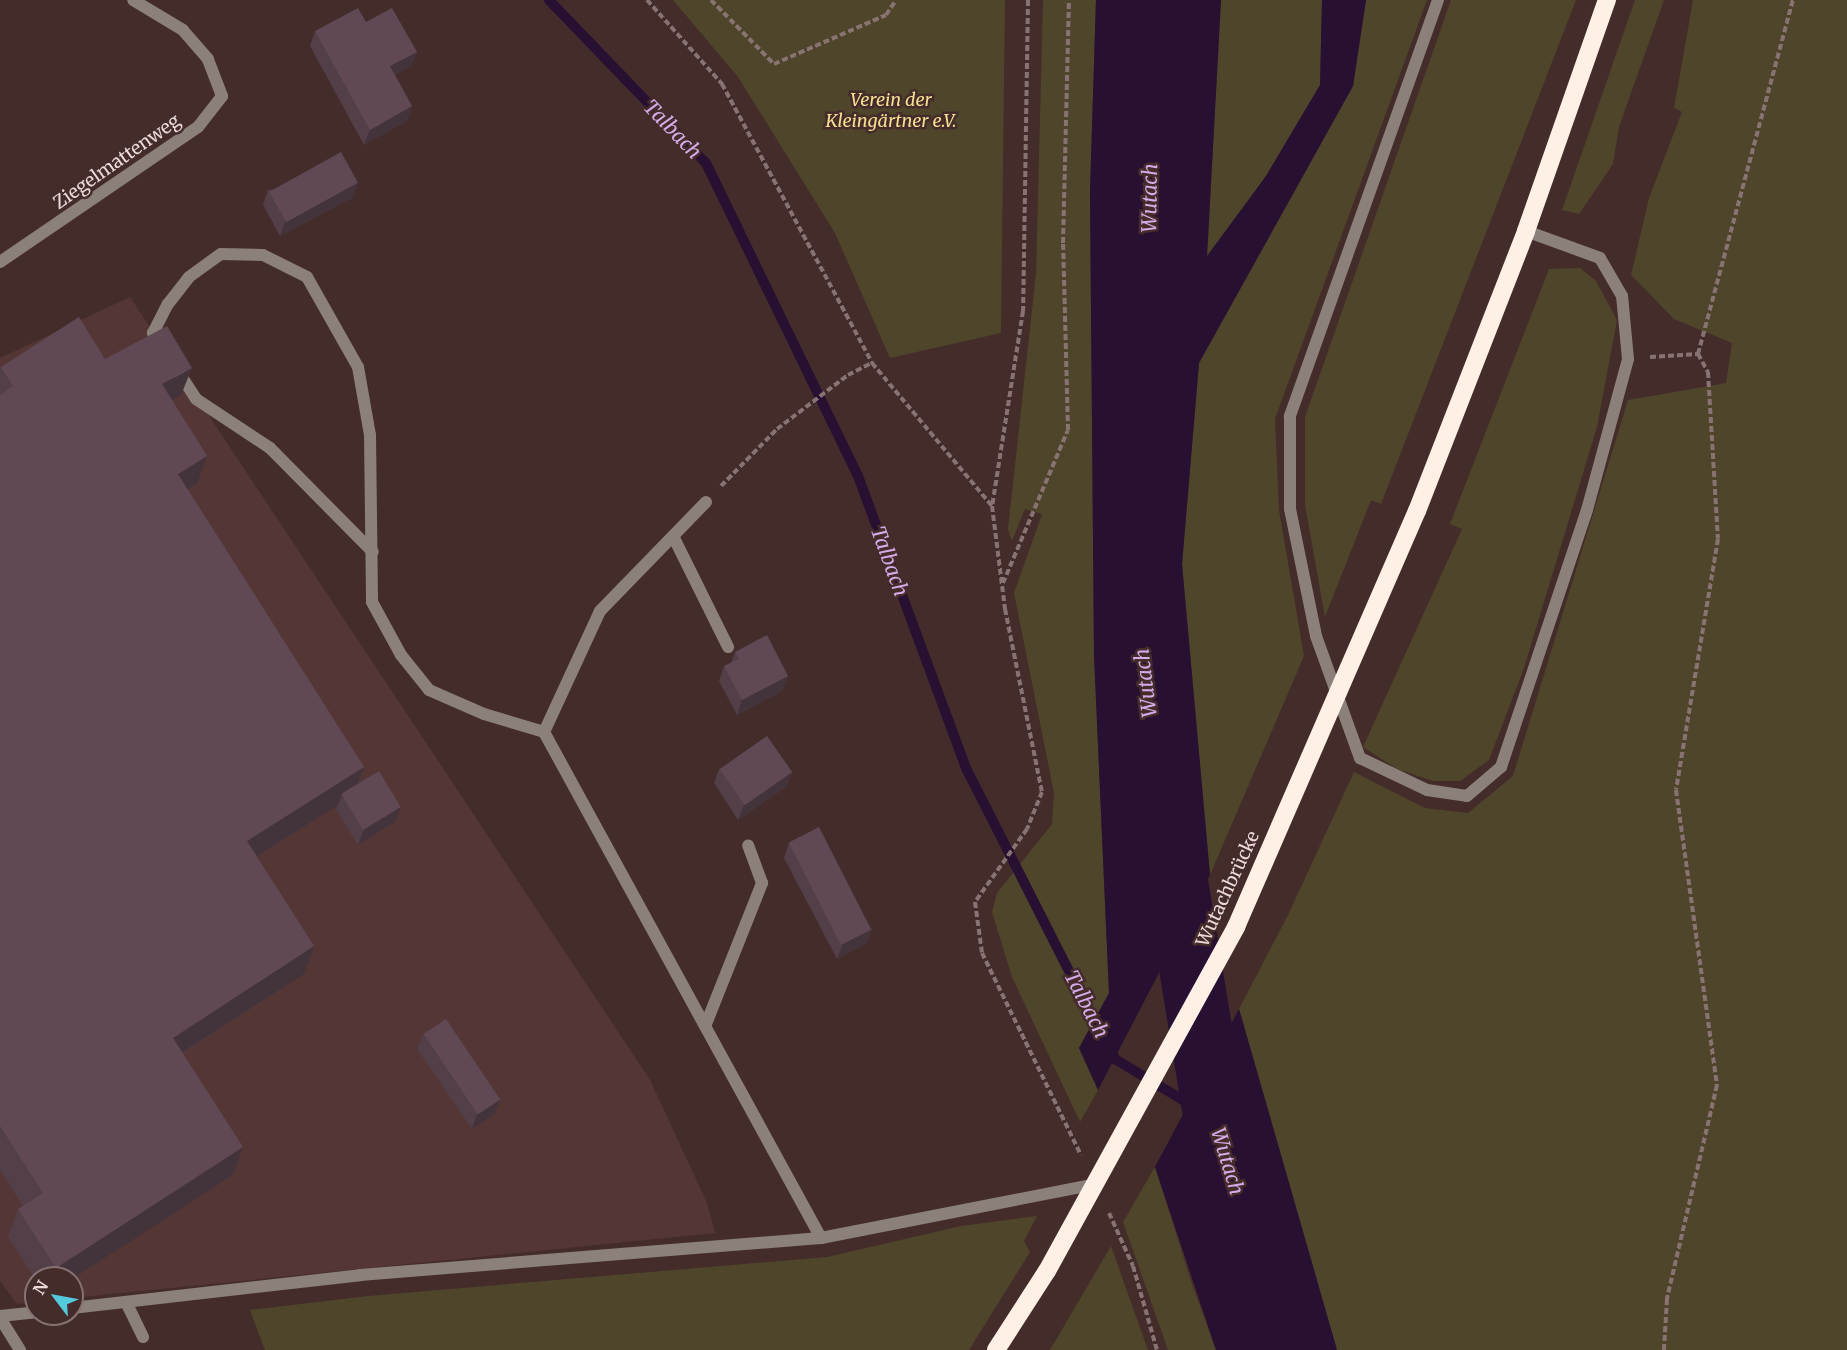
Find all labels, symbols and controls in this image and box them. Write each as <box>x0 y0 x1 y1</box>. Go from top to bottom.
park label: Verein der Kleingärtner e.V. <box>825 90 957 132</box>
water label: Talbach <box>639 95 707 163</box>
street label: Ziegelmattenweg <box>49 110 185 214</box>
water label: Wutach <box>1136 163 1162 233</box>
water label: Talbach <box>866 523 914 599</box>
water label: Wutach <box>1129 647 1161 719</box>
street label: Wutachbrücke <box>1192 828 1264 950</box>
water label: Talbach <box>1060 966 1114 1042</box>
water label: Wutach <box>1206 1124 1250 1198</box>
north arrow <box>24 1266 84 1326</box>
text: N <box>29 1277 52 1298</box>

